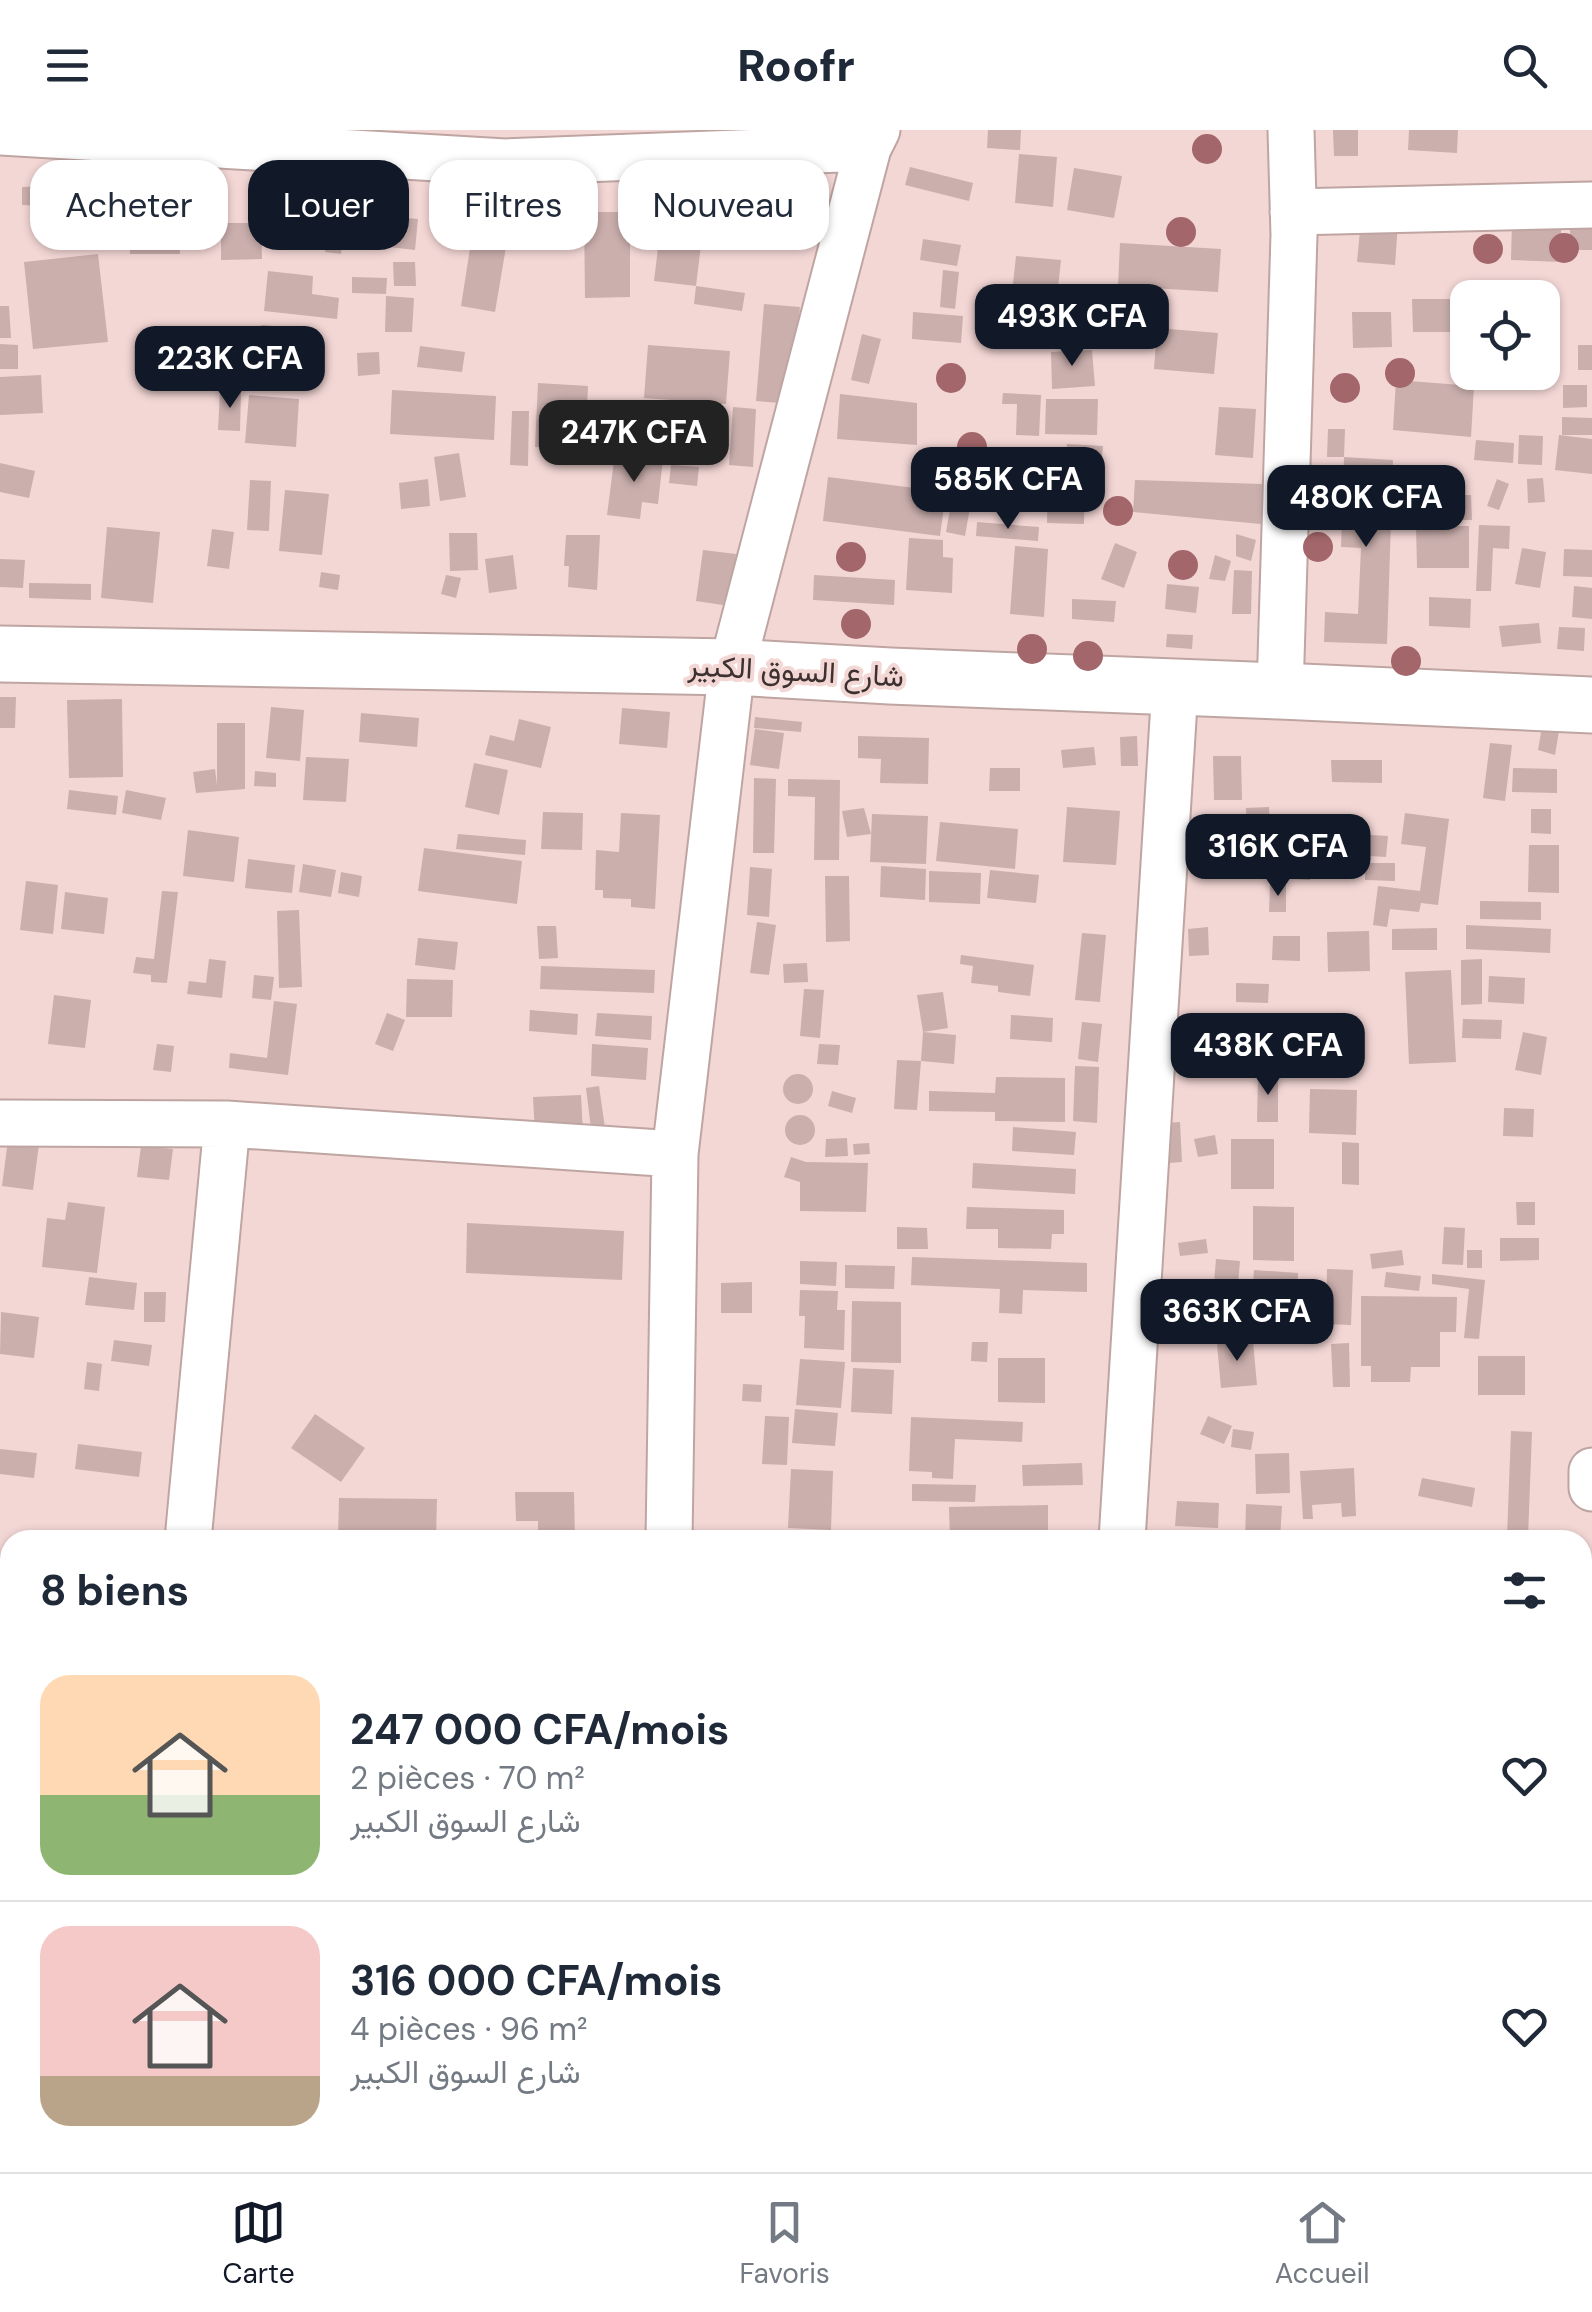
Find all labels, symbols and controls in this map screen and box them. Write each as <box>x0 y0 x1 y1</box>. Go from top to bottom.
text: Roofr <box>737 36 855 95</box>
icon: menu <box>40 38 95 93</box>
icon: search <box>1497 38 1552 93</box>
chip: Acheter <box>30 160 228 250</box>
chip: Louer <box>248 160 409 250</box>
chip: Filtres <box>429 160 598 250</box>
chip: Nouveau <box>618 160 829 250</box>
map controls <box>1450 280 1560 390</box>
button: locate <box>1450 280 1560 390</box>
pin: 493K CFA <box>969 284 1175 369</box>
text: 493K CFA <box>997 295 1147 337</box>
pin: 223K CFA <box>127 326 333 411</box>
text: 223K CFA <box>157 337 303 379</box>
pin: 247K CFA <box>531 400 737 485</box>
text: 247K CFA <box>561 411 707 453</box>
pin: 585K CFA <box>905 447 1111 532</box>
text: 585K CFA <box>933 458 1083 500</box>
pin: 480K CFA <box>1263 465 1469 550</box>
text: 480K CFA <box>1289 476 1443 518</box>
street label: شارع السوق الكبير <box>686 645 905 697</box>
pin: 316K CFA <box>1175 814 1381 899</box>
text: 316K CFA <box>1207 825 1349 867</box>
pin: 438K CFA <box>1165 1013 1371 1098</box>
text: 438K CFA <box>1193 1024 1343 1066</box>
pin: 363K CFA <box>1134 1279 1340 1364</box>
text: 363K CFA <box>1163 1290 1311 1332</box>
text: 8 biens <box>40 1563 189 1618</box>
icon: filters <box>1497 1563 1552 1618</box>
text: 247 000 CFA/mois <box>350 1702 729 1757</box>
icon: home <box>120 1715 240 1835</box>
icon: heart <box>1497 1748 1552 1803</box>
text: 2 pièces · 70 m² <box>350 1757 585 1799</box>
text: شارع السوق الكبير <box>350 1800 581 1842</box>
text: 316 000 CFA/mois <box>350 1953 722 2008</box>
icon: home <box>120 1966 240 2086</box>
icon: heart <box>1497 1999 1552 2054</box>
text: 4 pièces · 96 m² <box>350 2008 588 2050</box>
text: شارع السوق الكبير <box>350 2051 581 2093</box>
tab: Carte <box>222 2195 295 2292</box>
tab: Favoris <box>739 2195 830 2292</box>
tab: Accueil <box>1275 2195 1370 2292</box>

